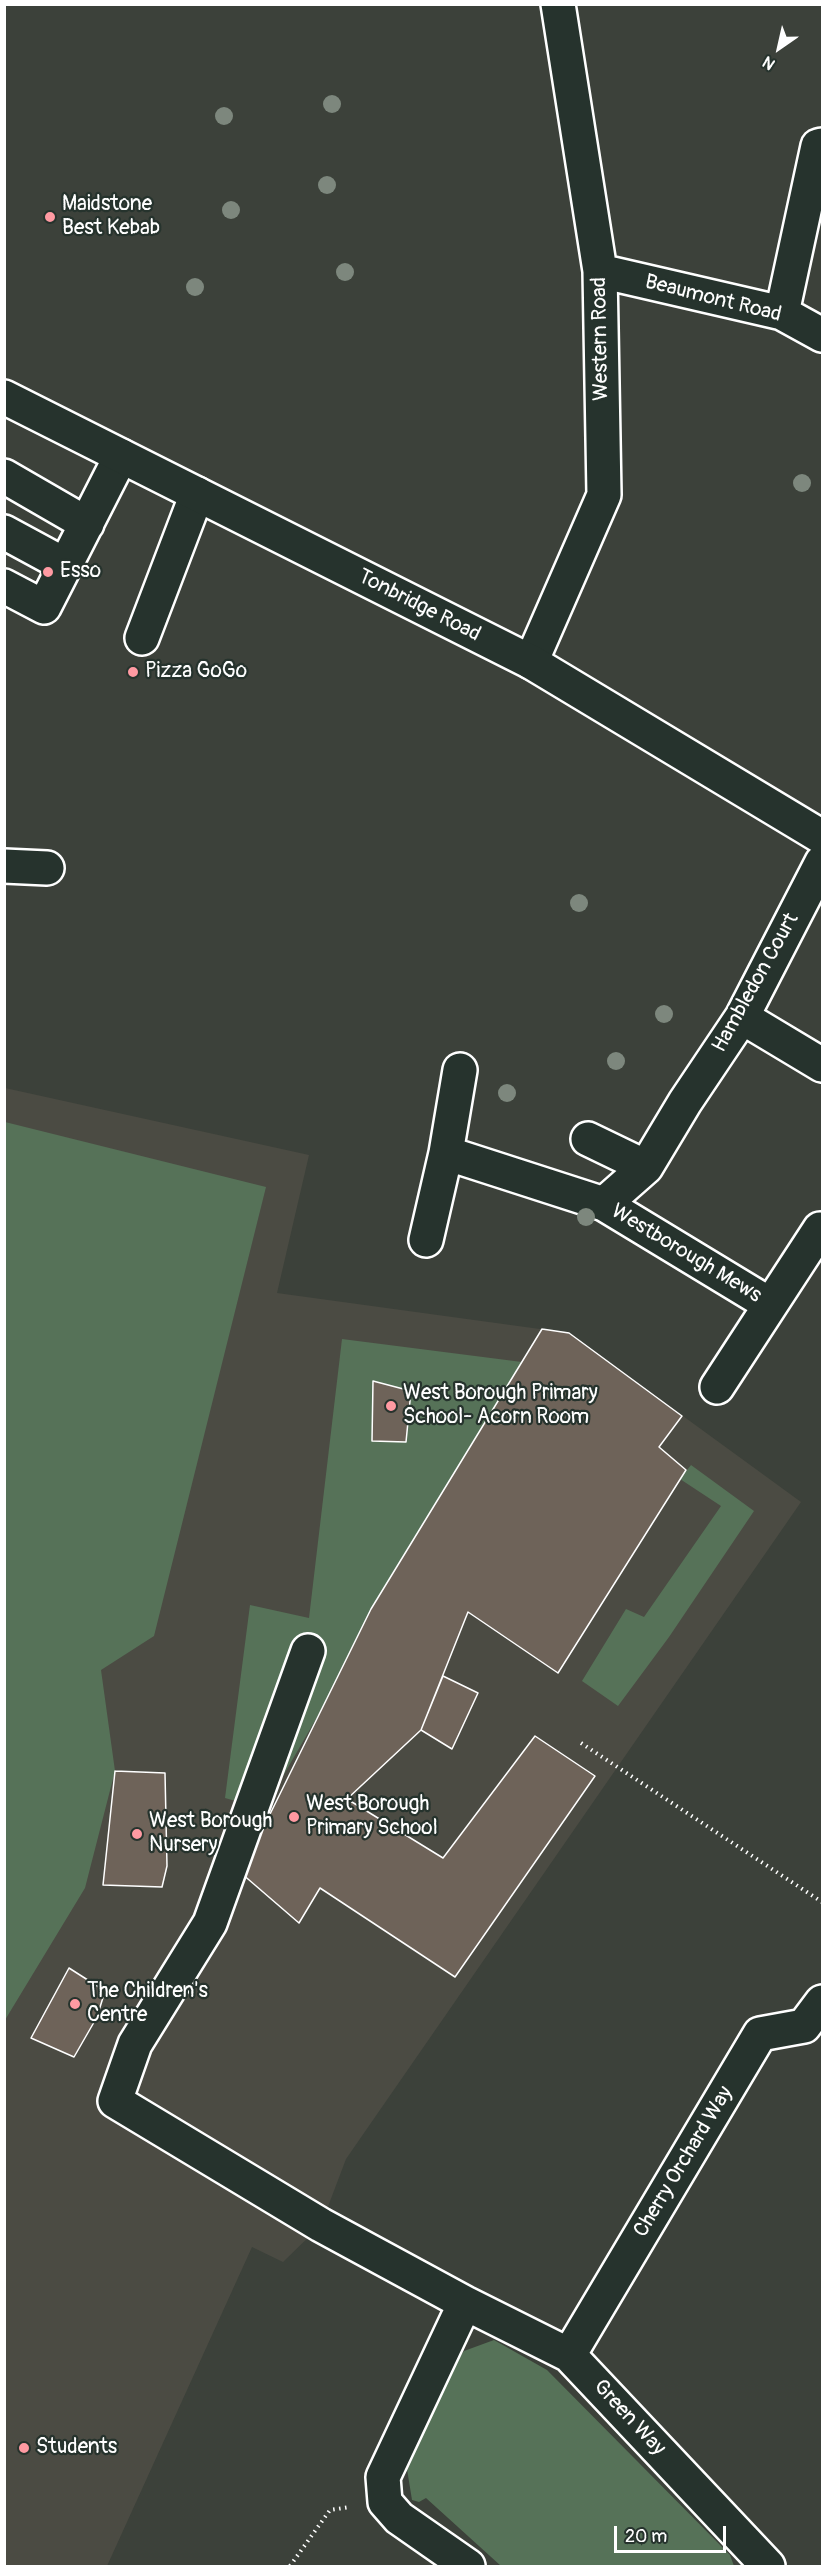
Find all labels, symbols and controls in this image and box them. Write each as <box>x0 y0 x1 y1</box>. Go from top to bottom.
north arrow <box>749 18 809 78</box>
text: N <box>759 52 779 74</box>
place label: Maidstone Best Kebab <box>62 192 160 242</box>
marker: Maidstone Best Kebab <box>43 210 57 224</box>
street label: Beaumont Road <box>642 270 784 328</box>
street label: Western Road <box>587 277 615 401</box>
place label: Esso <box>60 559 101 585</box>
street label: Tonbridge Road <box>353 564 485 648</box>
marker: Esso <box>41 565 55 579</box>
place label: Pizza GoGo <box>145 659 247 685</box>
marker: Pizza GoGo <box>126 665 140 679</box>
street label: Hambledon Court <box>707 909 805 1057</box>
street label: Westborough Mews <box>606 1199 766 1309</box>
place label: West Borough Primary School- Acorn Room <box>403 1381 598 1431</box>
marker: West Borough Primary School- Acorn Room <box>384 1399 398 1413</box>
place label: West Borough Primary School <box>306 1792 438 1842</box>
place label: West Borough Nursery <box>149 1809 272 1859</box>
marker: West Borough Primary School <box>287 1810 301 1824</box>
marker: West Borough Nursery <box>130 1827 144 1841</box>
place label: The Children's Centre <box>87 1979 208 2029</box>
marker: The Children's Centre <box>68 1997 82 2011</box>
street label: Cherry Orchard Way <box>629 2082 739 2242</box>
street label: Green Way <box>588 2375 670 2461</box>
place label: Students <box>36 2435 117 2461</box>
marker: Students <box>17 2441 31 2455</box>
scale bar <box>617 2514 730 2552</box>
text: 20 m <box>625 2525 667 2548</box>

